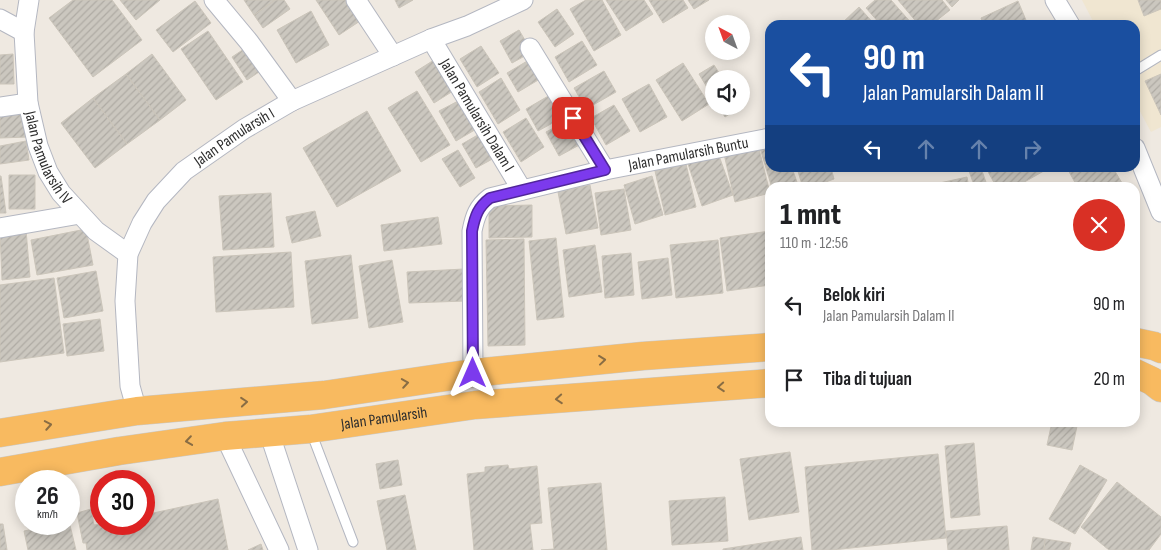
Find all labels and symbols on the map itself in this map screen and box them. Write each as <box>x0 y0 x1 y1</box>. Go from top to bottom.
north arrow <box>705 15 750 60</box>
street label: Jalan Pamularsih Dalam I <box>435 54 518 175</box>
pin <box>552 97 594 139</box>
street label: Jalan Pamularsih I <box>189 104 278 171</box>
street label: Jalan Pamularsih IV <box>20 108 76 209</box>
street label: Jalan Pamularsih Buntu <box>626 133 750 175</box>
position arrow <box>446 346 498 398</box>
one-way arrow <box>598 355 606 366</box>
one-way arrow <box>402 378 410 389</box>
one-way arrow <box>717 381 725 392</box>
one-way arrow <box>555 393 563 404</box>
one-way arrow <box>240 397 248 408</box>
street label: Jalan Pamularsih <box>339 403 428 434</box>
one-way arrow <box>44 420 52 430</box>
one-way arrow <box>185 435 193 446</box>
speed limit sign: 30 <box>90 470 155 535</box>

